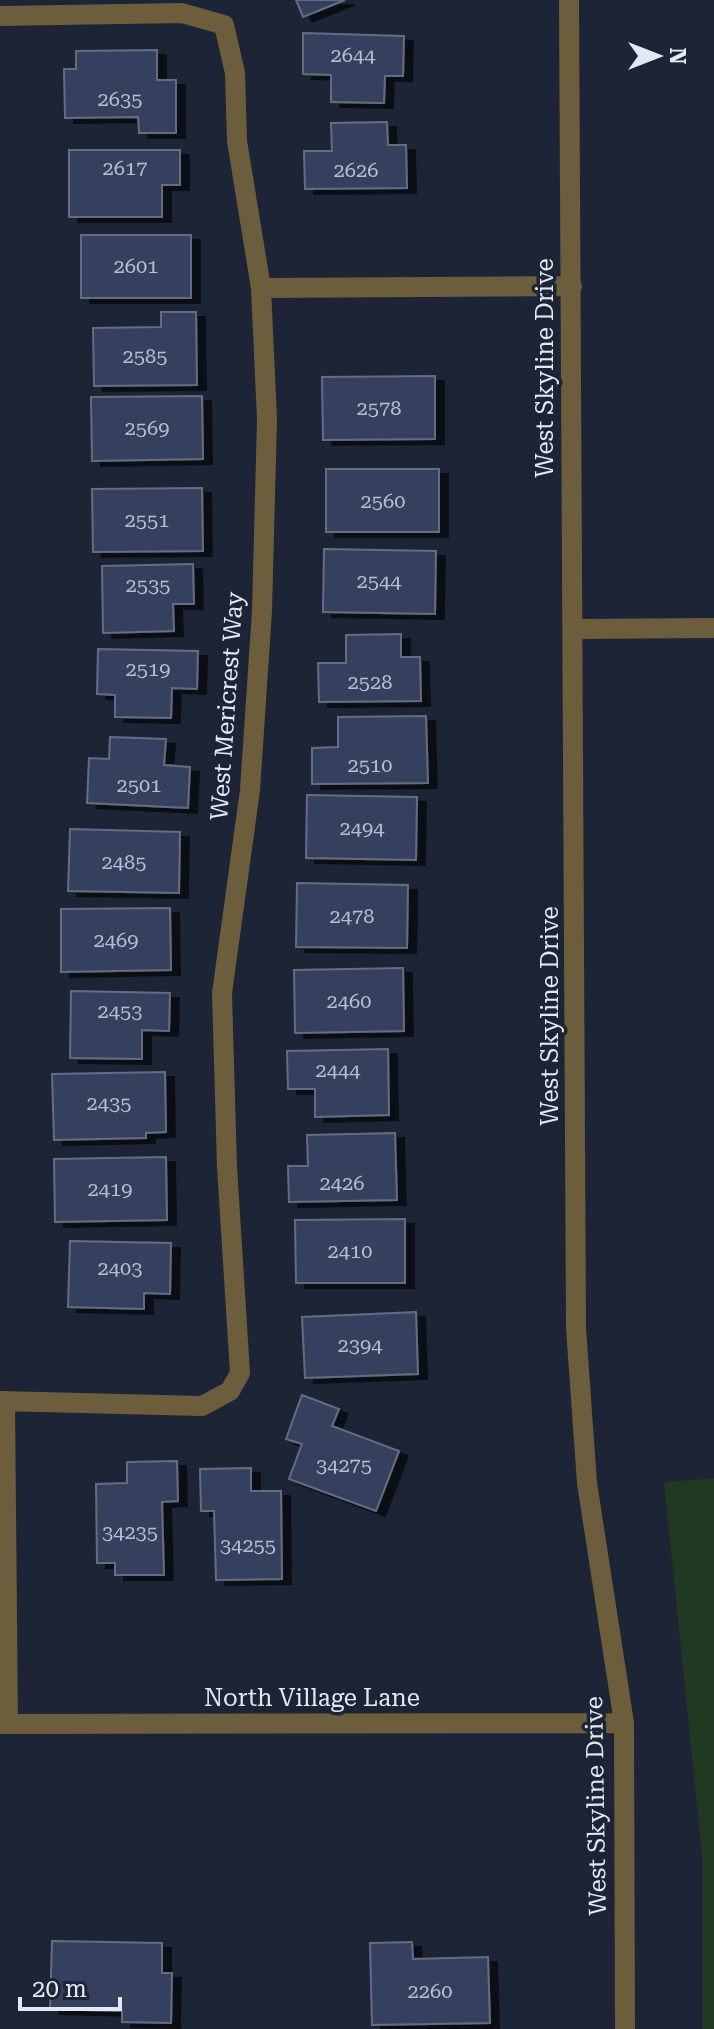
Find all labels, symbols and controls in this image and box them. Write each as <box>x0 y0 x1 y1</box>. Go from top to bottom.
north arrow <box>618 16 698 96</box>
house number: 2644 <box>331 43 376 67</box>
text: N <box>665 48 690 65</box>
house number: 2635 <box>98 87 142 111</box>
house number: 2617 <box>103 156 147 180</box>
house number: 2626 <box>334 158 378 182</box>
house number: 2601 <box>114 254 158 278</box>
street label: West Skyline Drive <box>531 258 559 478</box>
house number: 2585 <box>123 344 167 368</box>
house number: 2578 <box>357 396 401 420</box>
house number: 2569 <box>125 416 169 440</box>
house number: 2560 <box>361 489 405 513</box>
house number: 2551 <box>125 508 169 532</box>
house number: 2544 <box>357 569 402 593</box>
house number: 2535 <box>126 573 170 597</box>
street label: West Mericrest Way <box>205 590 249 821</box>
house number: 2519 <box>126 657 170 681</box>
house number: 2528 <box>348 670 392 694</box>
house number: 2510 <box>348 753 392 777</box>
house number: 2501 <box>117 773 161 797</box>
house number: 2494 <box>340 816 385 840</box>
house number: 2485 <box>102 850 146 874</box>
house number: 2478 <box>330 904 374 928</box>
street label: West Skyline Drive <box>536 906 564 1126</box>
house number: 2469 <box>94 928 138 952</box>
house number: 2460 <box>327 989 371 1013</box>
house number: 2453 <box>98 999 142 1023</box>
house number: 2444 <box>316 1058 361 1082</box>
house number: 2435 <box>87 1091 131 1115</box>
house number: 2426 <box>320 1171 364 1195</box>
house number: 2419 <box>88 1177 132 1201</box>
house number: 2410 <box>328 1239 372 1263</box>
house number: 2403 <box>98 1256 142 1280</box>
house number: 2394 <box>338 1333 383 1357</box>
house number: 34275 <box>316 1453 372 1477</box>
house number: 34235 <box>102 1520 158 1544</box>
house number: 34255 <box>220 1533 276 1557</box>
street label: North Village Lane <box>204 1684 420 1712</box>
street label: West Skyline Drive <box>580 1696 612 1916</box>
scale bar <box>20 1961 120 2011</box>
text: 20 m <box>32 1975 87 2003</box>
house number: 2260 <box>408 1979 452 2003</box>

